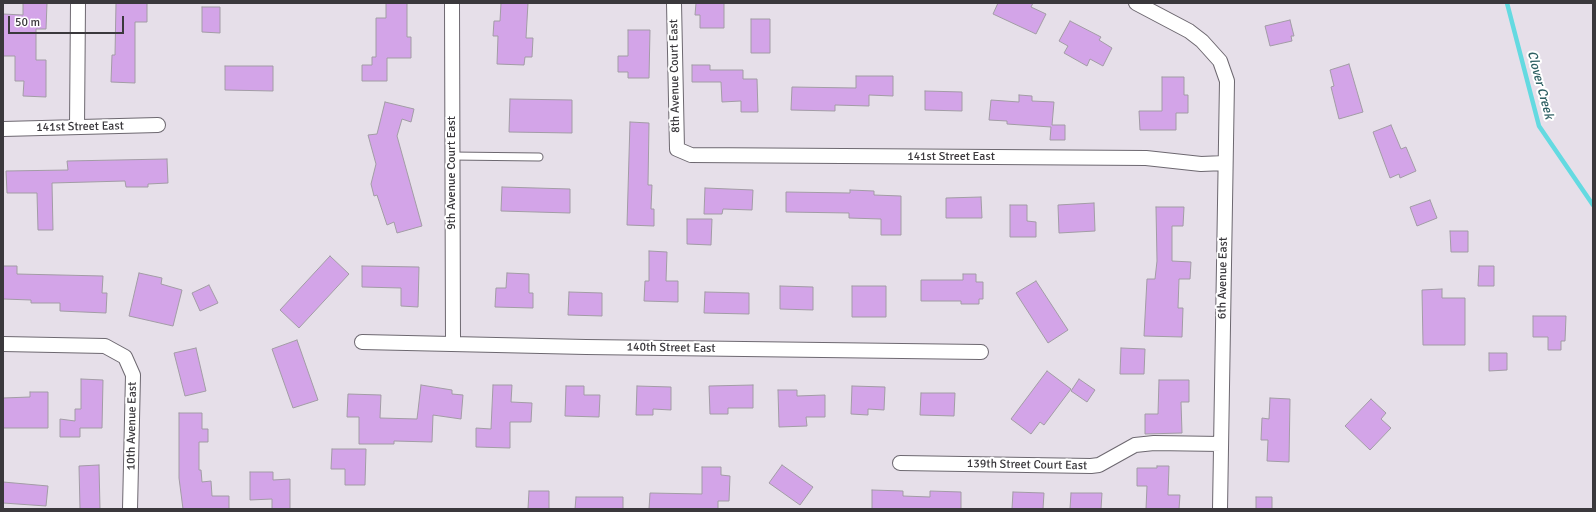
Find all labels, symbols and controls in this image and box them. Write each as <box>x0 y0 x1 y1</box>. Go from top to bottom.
scale bar <box>10 8 126 34</box>
text: 50 m <box>15 15 40 30</box>
street label: 8th Avenue Court East <box>667 19 683 133</box>
water label: Clover Creek <box>1523 49 1557 121</box>
street label: 9th Avenue Court East <box>445 116 459 230</box>
street label: 141st Street East <box>36 119 124 135</box>
street label: 141st Street East <box>907 150 995 164</box>
street label: 6th Avenue East <box>1215 237 1231 319</box>
street label: 140th Street East <box>626 340 716 356</box>
street label: 10th Avenue East <box>124 382 140 470</box>
street label: 139th Street Court East <box>967 457 1087 473</box>

